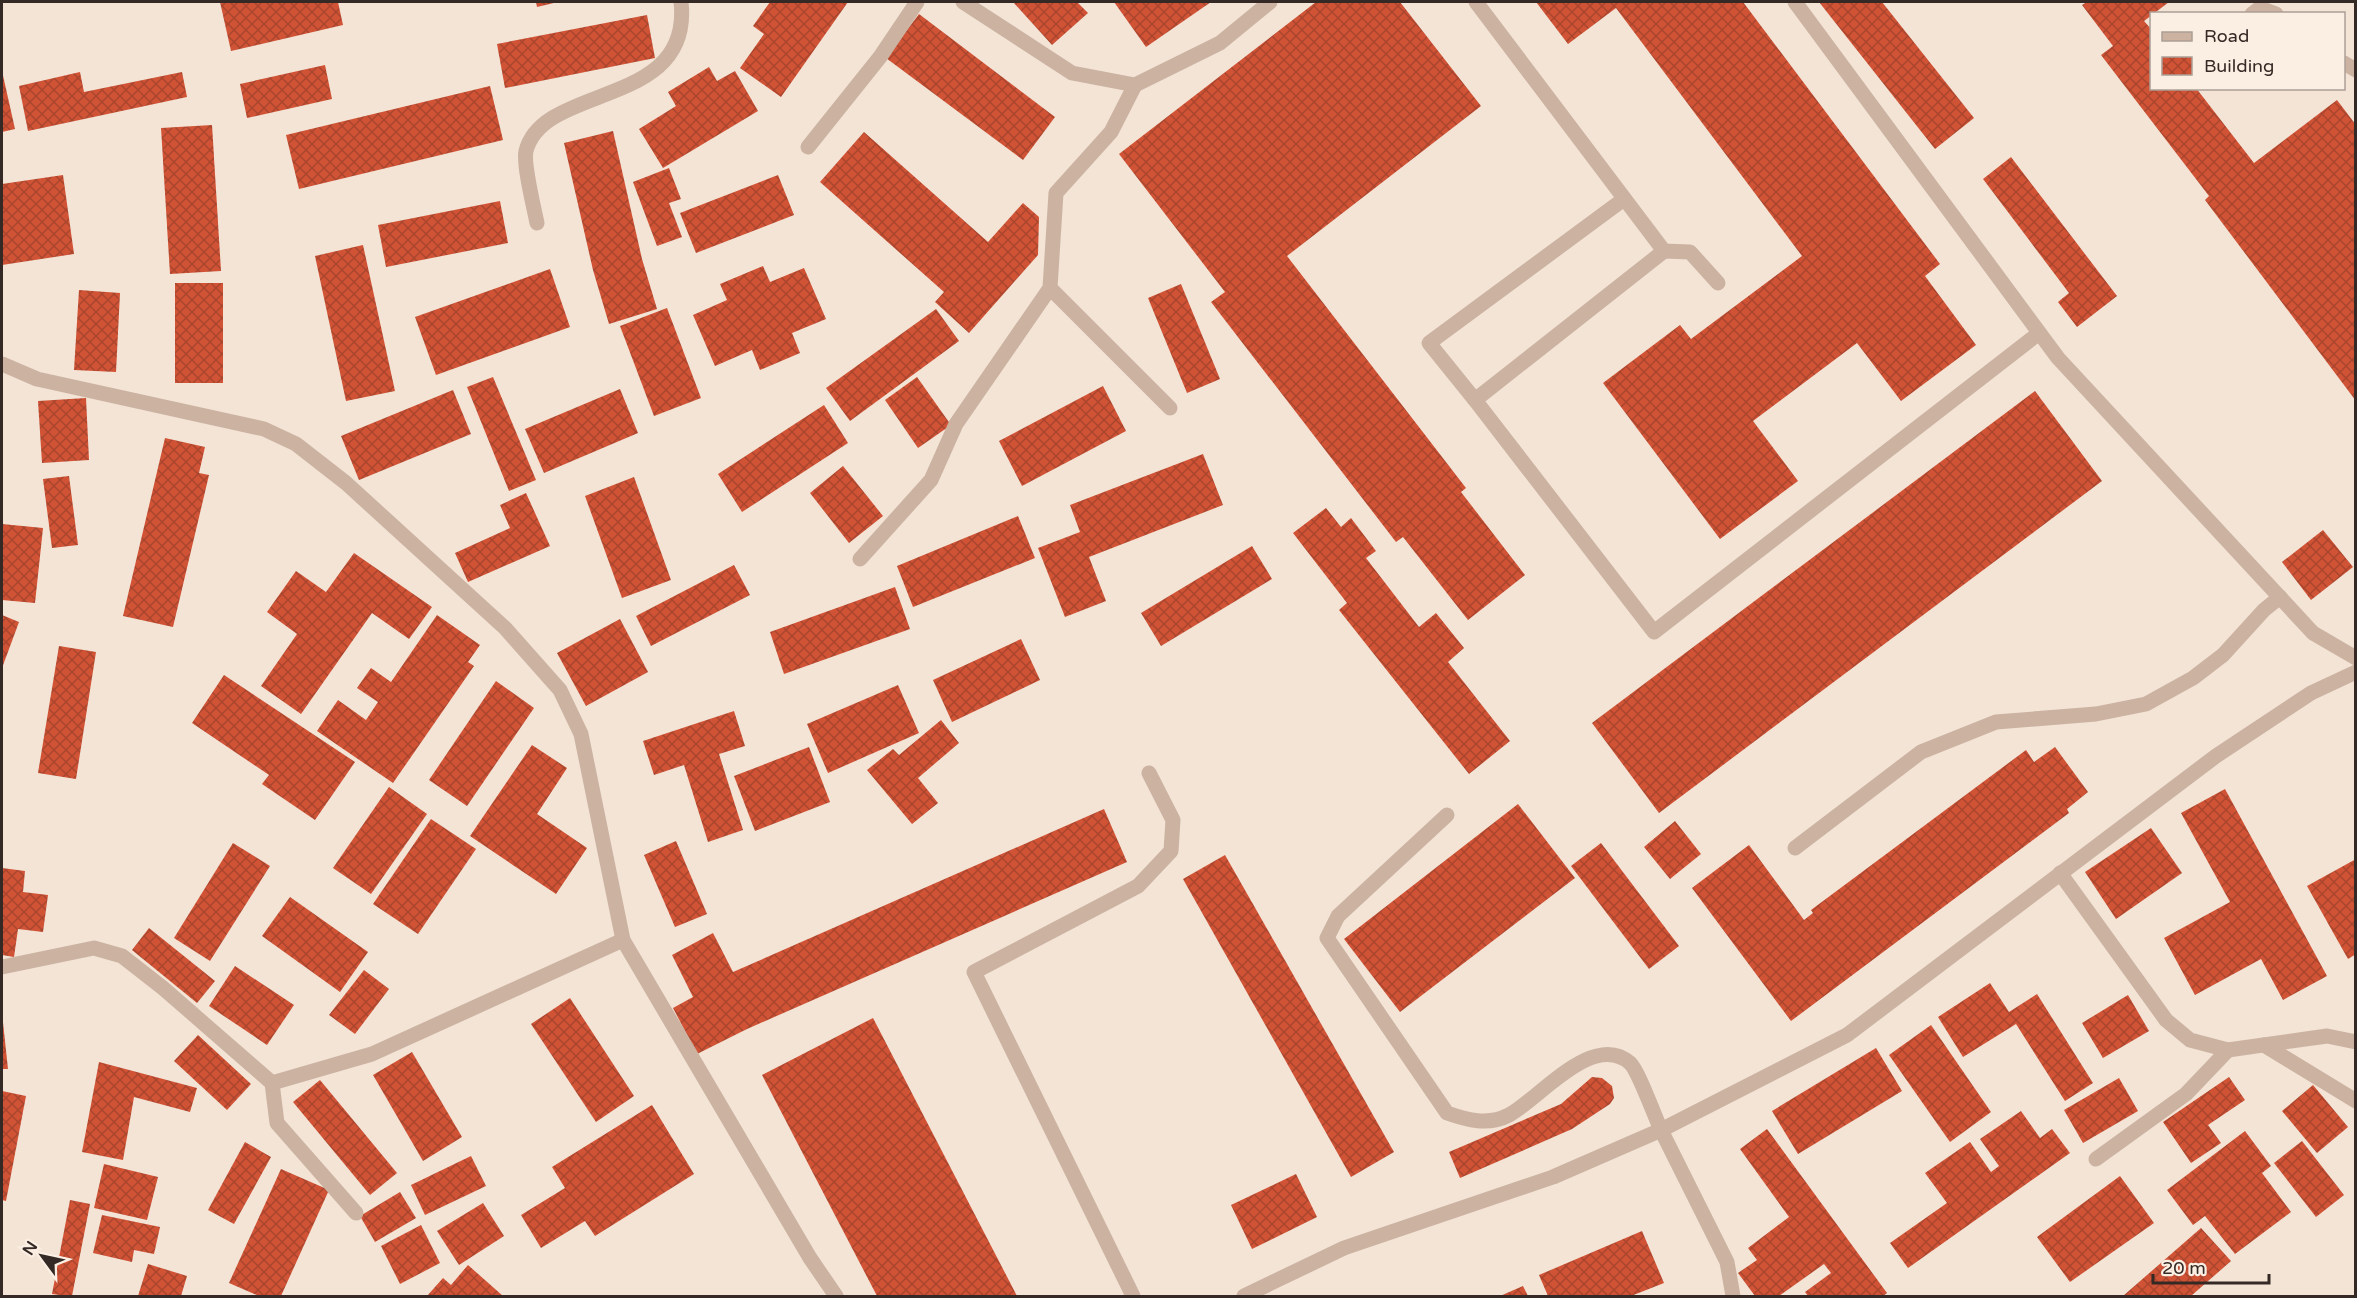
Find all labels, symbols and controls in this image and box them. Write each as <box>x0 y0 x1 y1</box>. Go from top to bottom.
legend <box>2150 12 2345 90</box>
text: Road <box>2204 25 2249 47</box>
text: Building <box>2204 55 2274 77</box>
north arrow <box>12 1226 72 1286</box>
text: N <box>18 1238 42 1259</box>
scale bar <box>2153 1247 2268 1285</box>
text: 20 m <box>2162 1257 2206 1279</box>

